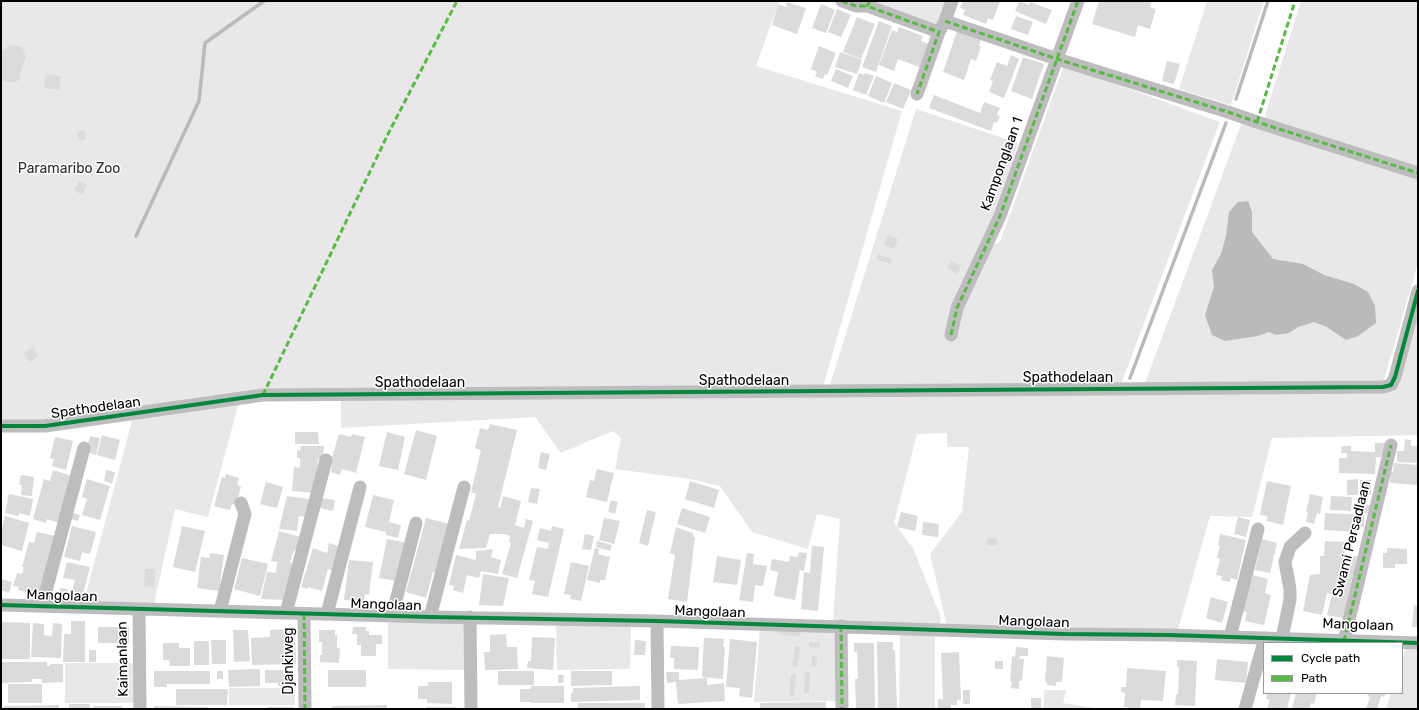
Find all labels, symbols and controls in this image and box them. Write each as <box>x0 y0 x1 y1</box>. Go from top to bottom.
street label: Kamponglaan 1 <box>977 115 1027 213</box>
park label: Paramaribo Zoo <box>18 161 120 177</box>
street label: Spathodelaan <box>1023 370 1113 386</box>
street label: Spathodelaan <box>699 373 789 389</box>
street label: Spathodelaan <box>375 375 465 391</box>
street label: Spathodelaan <box>50 393 142 423</box>
street label: Swami Persadlaan <box>1329 479 1375 599</box>
street label: Mangolaan <box>26 586 98 606</box>
street label: Mangolaan <box>350 595 422 615</box>
street label: Mangolaan <box>674 602 746 622</box>
street label: Mangolaan <box>998 612 1070 632</box>
street label: Mangolaan <box>1322 615 1394 635</box>
street label: Kaimanlaan <box>114 621 132 697</box>
street label: Djankiweg <box>281 627 297 695</box>
legend <box>1263 642 1403 694</box>
text: Cycle path <box>1301 651 1360 665</box>
text: Path <box>1301 671 1327 685</box>

